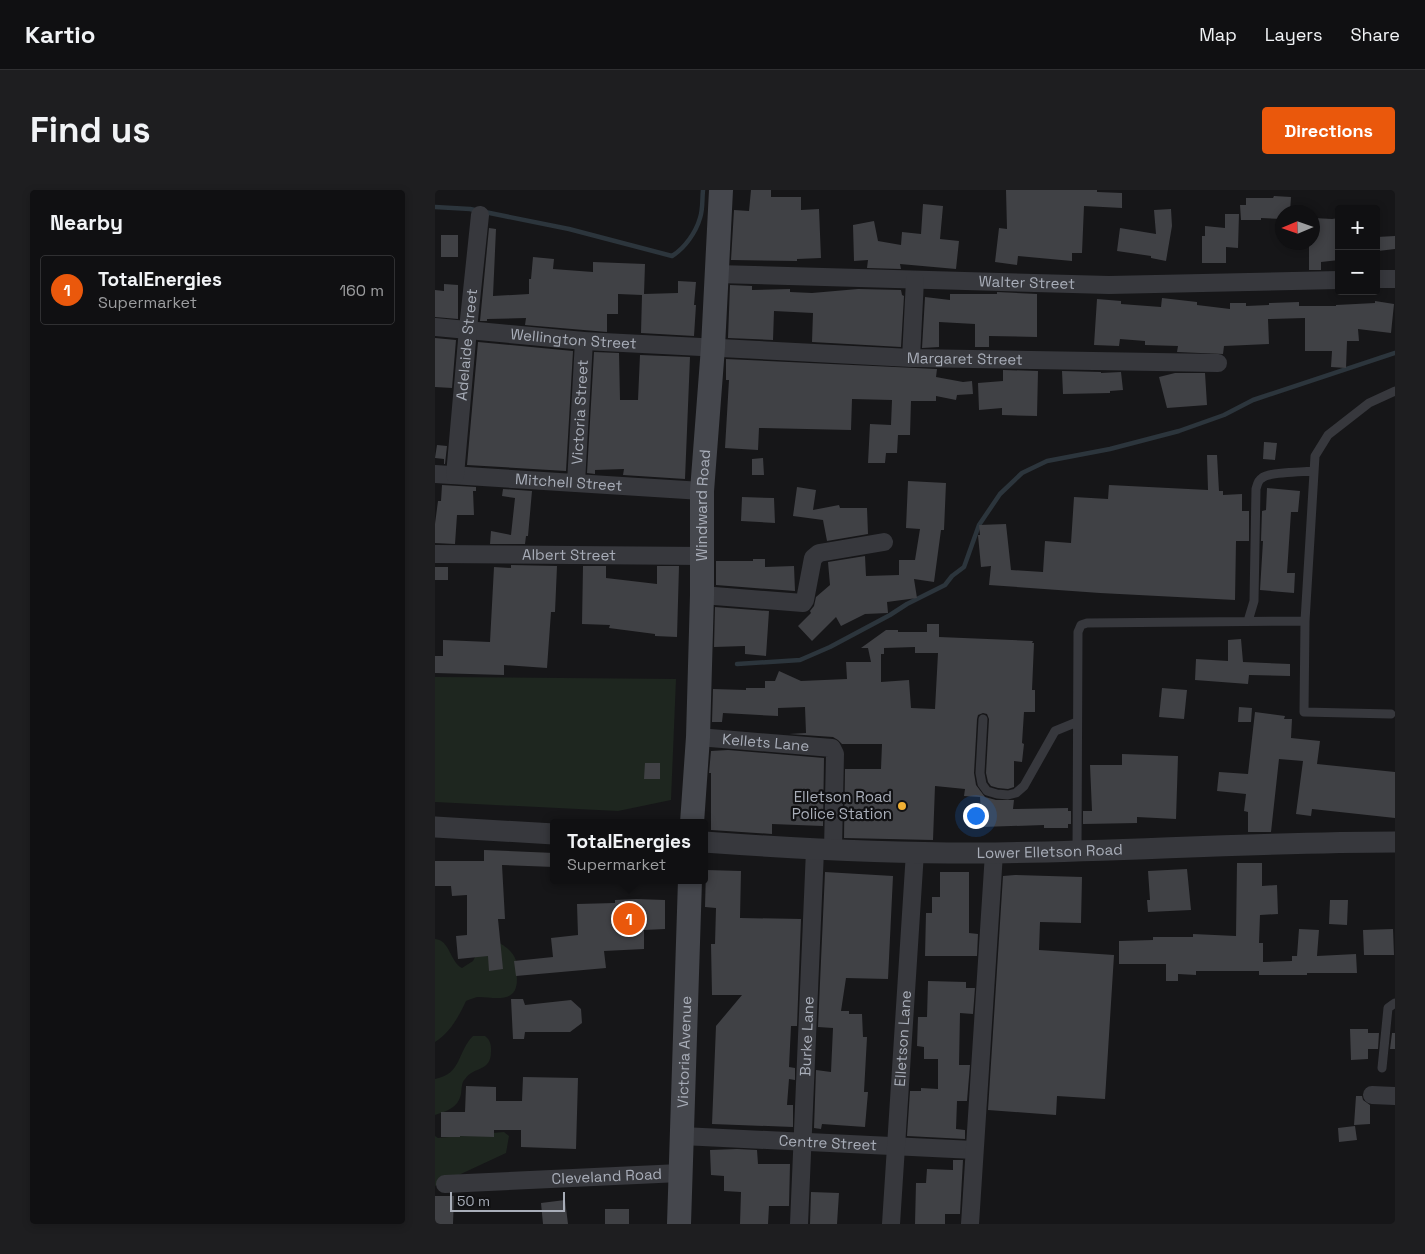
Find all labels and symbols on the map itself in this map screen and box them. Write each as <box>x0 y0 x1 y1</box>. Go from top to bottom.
north arrow <box>1275 205 1320 250</box>
street label: Walter Street <box>979 271 1075 293</box>
street label: Adelaide Street <box>452 287 481 401</box>
street label: Wellington Street <box>510 324 637 353</box>
street label: Margaret Street <box>907 348 1023 369</box>
street label: Victoria Street <box>567 359 592 465</box>
street label: Windward Road <box>692 449 714 561</box>
street label: Mitchell Street <box>515 469 623 495</box>
street label: Albert Street <box>522 545 616 564</box>
street label: Kellets Lane <box>722 729 810 755</box>
place label: Elletson Road Police Station <box>792 787 892 823</box>
marker: Elletson Road Police Station <box>896 800 908 812</box>
your location <box>963 803 989 829</box>
street label: Lower Elletson Road <box>977 839 1123 862</box>
pin: 1 <box>613 900 645 938</box>
street label: Elletson Lane <box>890 989 915 1087</box>
street label: Victoria Avenue <box>673 996 695 1108</box>
street label: Burke Lane <box>795 996 818 1077</box>
street label: Centre Street <box>778 1131 878 1154</box>
street label: Cleveland Road <box>551 1164 662 1188</box>
scale bar <box>450 1189 565 1212</box>

